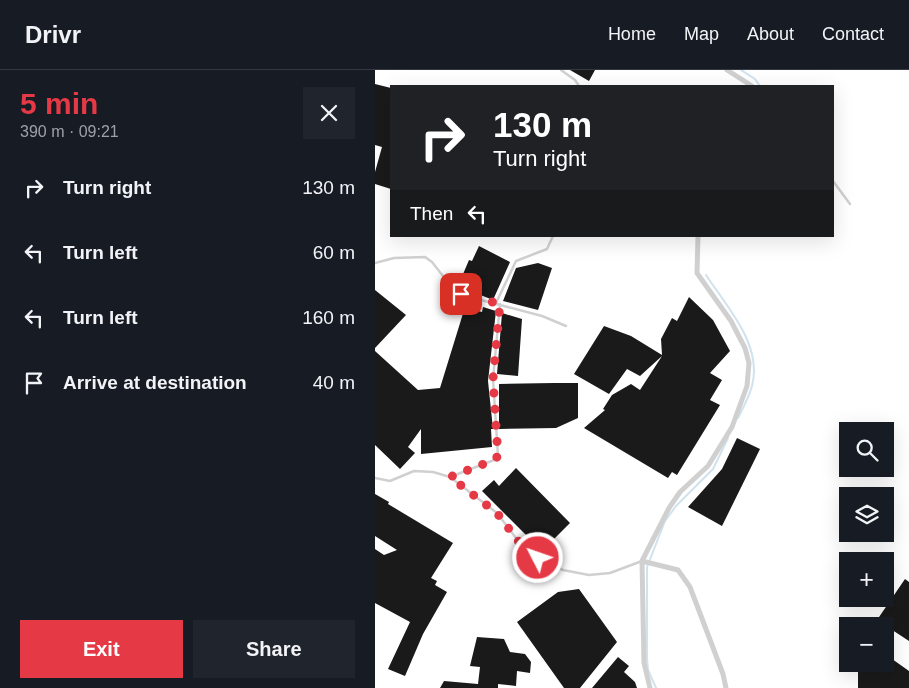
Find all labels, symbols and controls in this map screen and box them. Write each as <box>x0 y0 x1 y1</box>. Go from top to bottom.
text: Drivr <box>25 21 81 48</box>
text: Home <box>608 24 656 44</box>
text: Map <box>684 24 719 44</box>
text: About <box>747 24 794 44</box>
text: Contact <box>822 24 884 44</box>
text: 5 min <box>20 87 98 120</box>
button: close <box>303 87 355 139</box>
icon: right <box>410 105 475 170</box>
text: 130 m <box>493 105 592 144</box>
text: 390 m · 09:21 <box>20 123 119 140</box>
text: Turn right <box>493 146 586 171</box>
icon: right <box>20 174 48 202</box>
text: Turn right <box>63 177 151 198</box>
text: 130 m <box>302 177 355 198</box>
icon: left <box>463 200 491 228</box>
text: Then <box>410 203 453 224</box>
icon: left <box>20 239 48 267</box>
text: Turn left <box>63 242 138 263</box>
text: 60 m <box>313 242 355 263</box>
pin <box>440 273 482 315</box>
icon: arrive <box>447 280 475 308</box>
icon: left <box>20 304 48 332</box>
text: Turn left <box>63 307 138 328</box>
text: 160 m <box>302 307 355 328</box>
icon: arrive <box>20 369 48 397</box>
text: Arrive at destination <box>63 372 247 393</box>
text: 40 m <box>313 372 355 393</box>
map controls <box>839 422 894 672</box>
button: search <box>839 422 894 477</box>
button: layers <box>839 487 894 542</box>
position arrow <box>511 531 563 583</box>
button: + <box>839 552 894 607</box>
button: − <box>839 617 894 672</box>
button: Exit <box>20 620 183 678</box>
button: Share <box>193 620 355 678</box>

